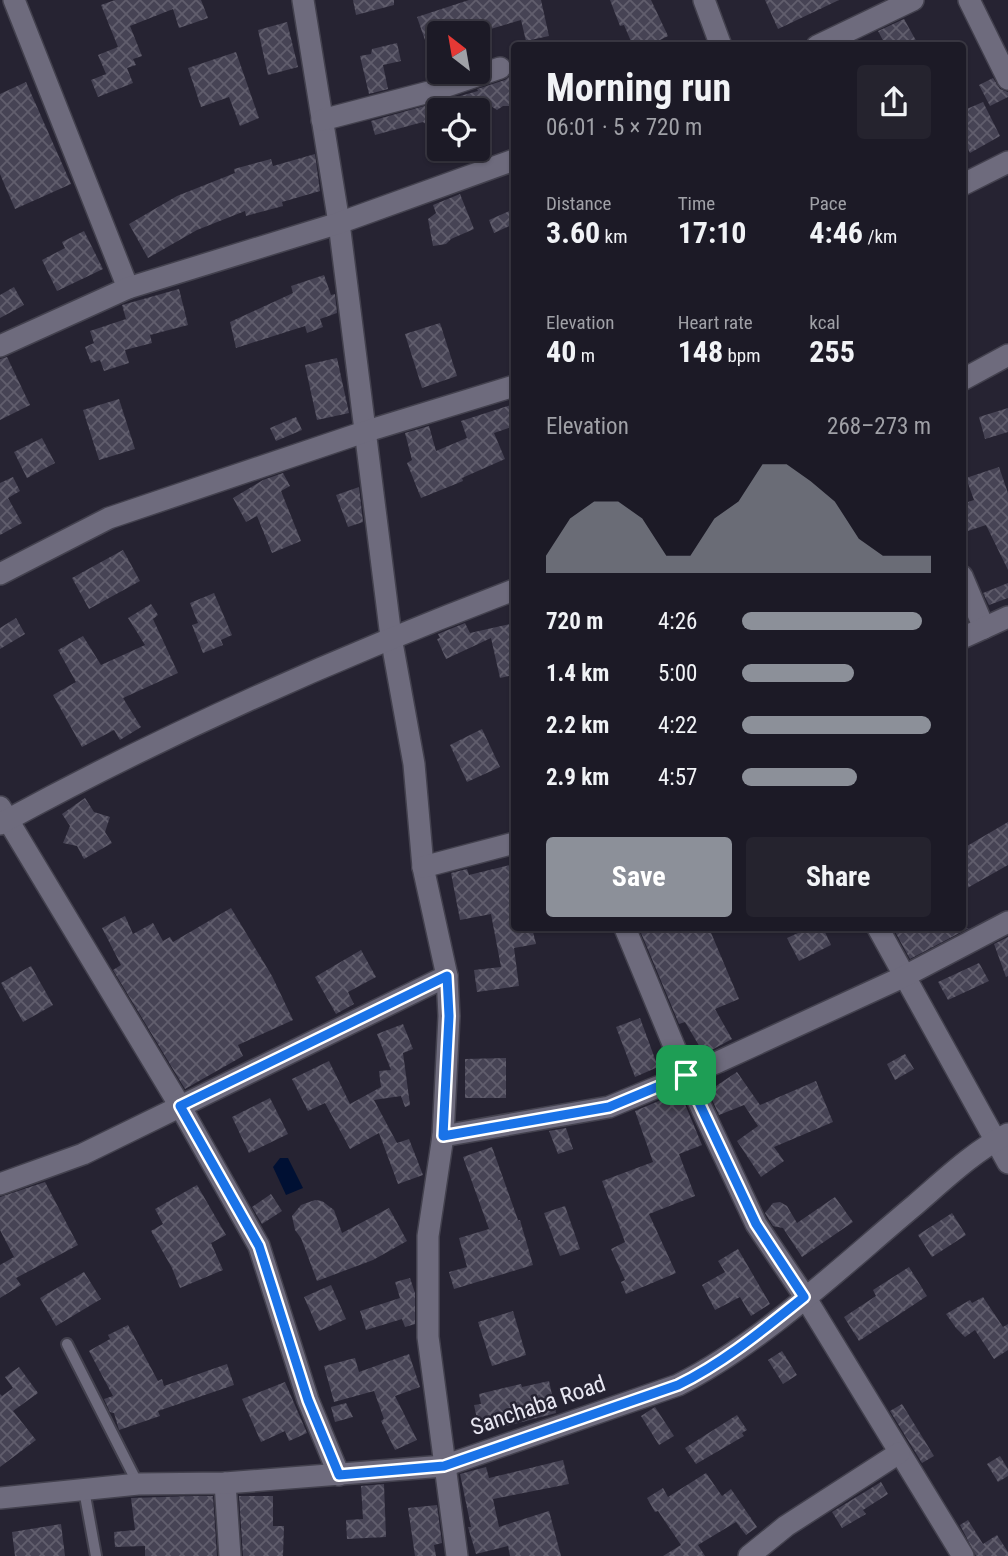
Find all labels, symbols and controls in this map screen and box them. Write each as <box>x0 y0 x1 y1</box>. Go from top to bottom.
north arrow <box>427 21 490 84</box>
map controls <box>427 21 490 161</box>
button: share <box>857 65 931 139</box>
text: Morning run <box>546 66 731 110</box>
button: locate <box>427 98 490 161</box>
text: 06:01 · 5 × 720 m <box>546 114 702 141</box>
text: Distance <box>546 192 611 215</box>
text: Time <box>678 192 715 215</box>
text: Pace <box>809 192 847 215</box>
text: 3.60 <box>546 215 600 250</box>
text: 17:10 <box>678 215 747 250</box>
text: 4:46 <box>809 215 863 250</box>
text: km <box>600 225 627 248</box>
text: /km <box>863 225 897 248</box>
text: Elevation <box>546 311 614 334</box>
text: Heart rate <box>678 311 753 334</box>
text: kcal <box>809 311 840 334</box>
text: 40 <box>546 334 576 369</box>
text: 148 <box>678 334 723 369</box>
text: 255 <box>809 334 855 369</box>
text: m <box>576 344 595 367</box>
text: bpm <box>723 344 761 367</box>
text: Elevation <box>546 413 629 440</box>
text: 268–273 m <box>827 413 931 440</box>
text: 720 m <box>546 608 603 635</box>
text: 4:26 <box>658 608 697 635</box>
text: 1.4 km <box>546 660 609 687</box>
text: 5:00 <box>658 660 697 687</box>
text: 2.2 km <box>546 712 609 739</box>
text: 4:22 <box>658 712 697 739</box>
text: 2.9 km <box>546 764 609 791</box>
text: 4:57 <box>658 764 697 791</box>
button: Save <box>546 837 732 917</box>
button: Share <box>746 837 931 917</box>
pin <box>656 1045 716 1105</box>
icon: arrive <box>667 1056 705 1094</box>
street label: Sanchaba Road <box>467 1370 609 1441</box>

